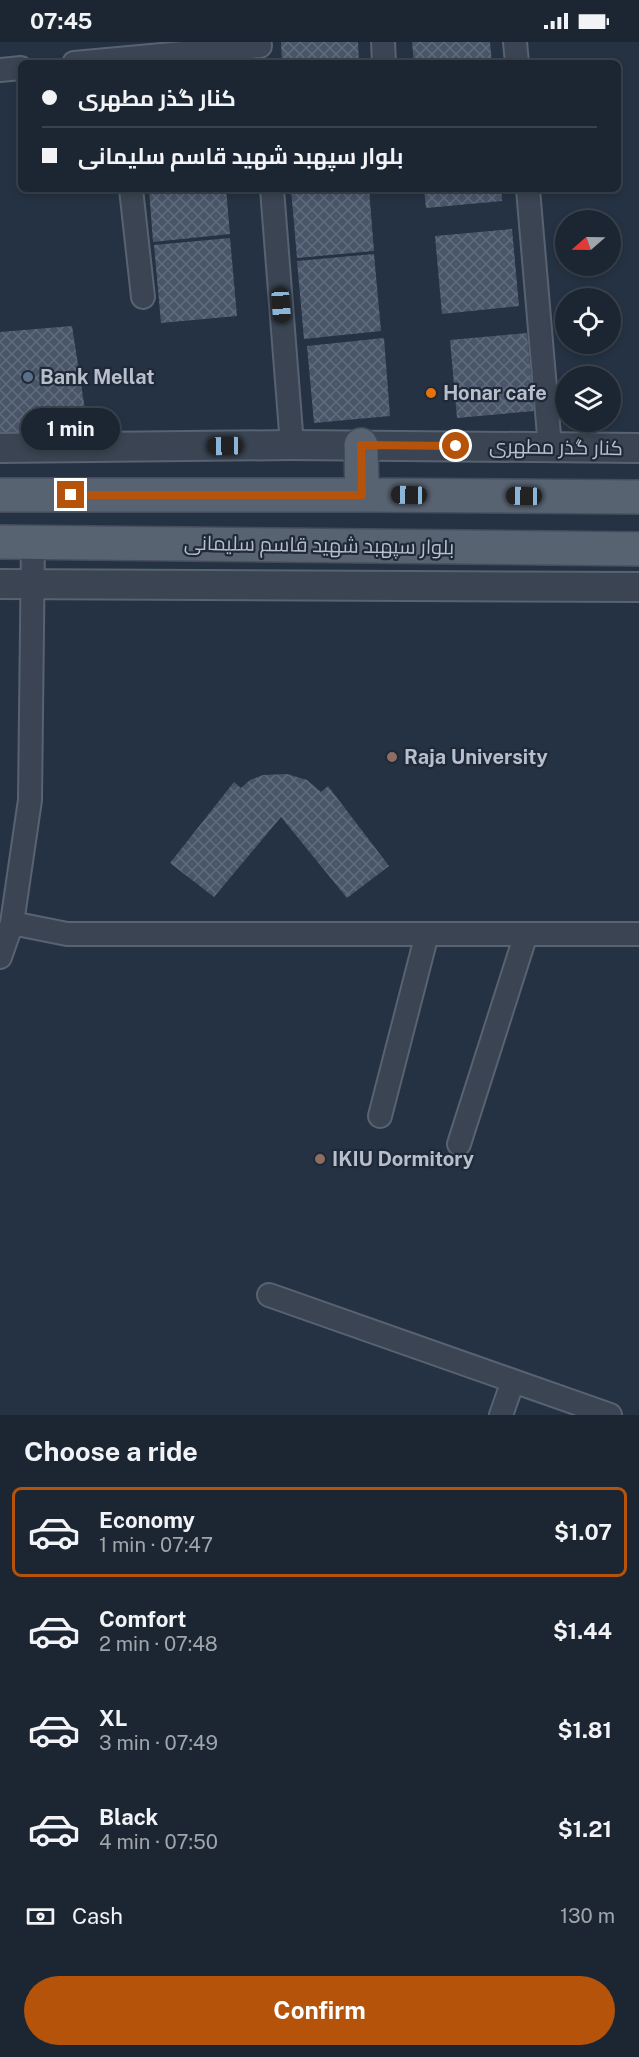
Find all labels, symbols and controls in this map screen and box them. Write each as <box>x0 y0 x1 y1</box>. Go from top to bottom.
text: 07:45 <box>30 8 92 34</box>
text: کنار گذر مطهری <box>78 85 236 111</box>
text: بلوار سپهبد شهید قاسم سلیمانی <box>78 143 403 169</box>
north arrow <box>555 210 621 276</box>
map controls <box>555 210 621 432</box>
car <box>271 286 291 324</box>
button: locate <box>555 288 621 354</box>
place label: Bank Mellat <box>40 365 155 389</box>
button: layers <box>555 366 621 432</box>
marker: Bank Mellat <box>21 370 35 384</box>
place label: Honar cafe <box>443 381 547 405</box>
marker: Honar cafe <box>424 386 438 400</box>
callout: 1 min <box>22 408 121 450</box>
text: 1 min <box>46 417 95 441</box>
route start <box>442 432 469 459</box>
street label: کنار گذر مطهری <box>489 434 623 461</box>
car <box>207 437 243 455</box>
route end <box>57 481 84 508</box>
car <box>391 486 427 504</box>
car <box>506 487 542 505</box>
street label: بلوار سپهبد شهید قاسم سلیمانی <box>184 531 454 561</box>
place label: Raja University <box>404 745 548 769</box>
marker: Raja University <box>385 750 399 764</box>
place label: IKIU Dormitory <box>332 1147 474 1171</box>
marker: IKIU Dormitory <box>313 1152 327 1166</box>
text: Choose a ride <box>24 1435 198 1467</box>
icon: car <box>27 1505 81 1559</box>
text: Economy <box>99 1507 195 1533</box>
text: $1.07 <box>554 1519 612 1545</box>
text: 1 min · 07:47 <box>99 1533 213 1557</box>
icon: car <box>27 1604 81 1658</box>
text: Comfort <box>99 1606 186 1632</box>
text: $1.44 <box>553 1618 612 1644</box>
text: 2 min · 07:48 <box>99 1632 218 1656</box>
icon: car <box>27 1703 81 1757</box>
text: XL <box>99 1705 127 1731</box>
text: $1.81 <box>558 1717 612 1743</box>
text: 3 min · 07:49 <box>99 1731 218 1755</box>
icon: car <box>27 1802 81 1856</box>
text: Black <box>99 1804 158 1830</box>
text: $1.21 <box>558 1816 612 1842</box>
text: 4 min · 07:50 <box>99 1830 218 1854</box>
icon: cash <box>24 1900 57 1933</box>
text: Cash <box>72 1903 123 1929</box>
text: 130 m <box>560 1904 615 1928</box>
button: Confirm <box>24 1976 615 2045</box>

